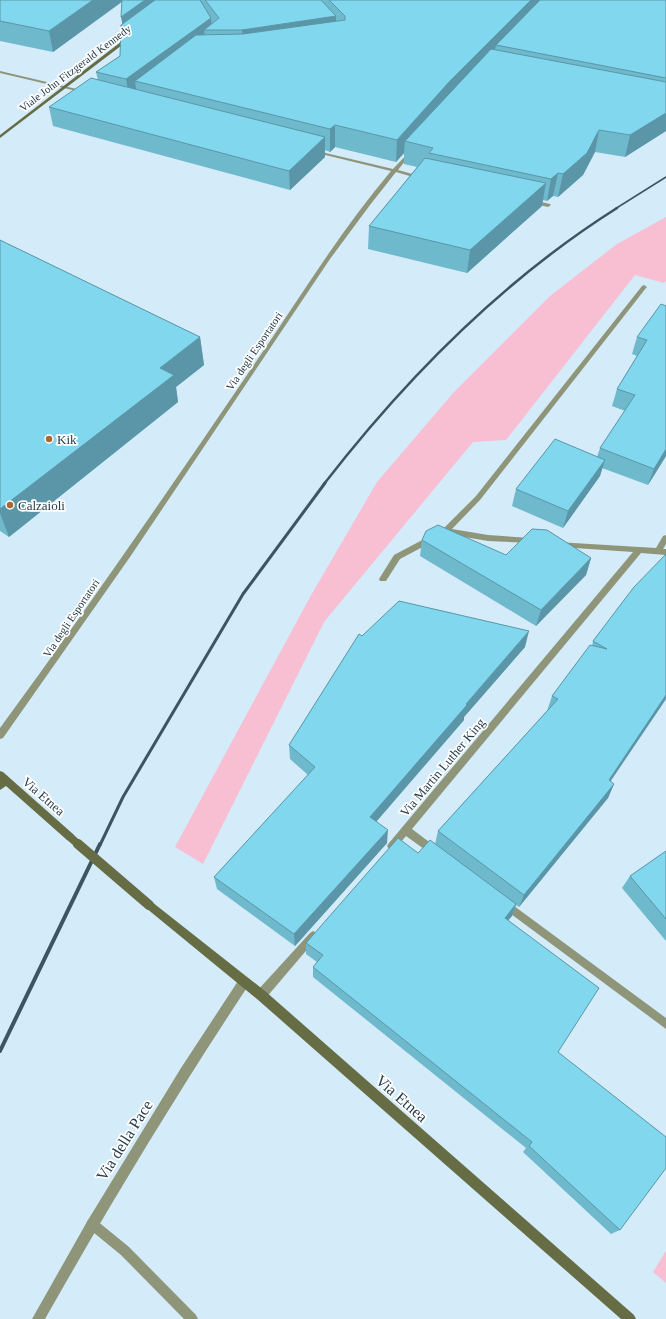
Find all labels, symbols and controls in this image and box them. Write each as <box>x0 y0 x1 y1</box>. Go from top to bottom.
street label: Viale John Fitzgerald Kennedy <box>17 22 134 114</box>
street label: Via degli Esportatori <box>223 310 285 392</box>
place label: Kik <box>57 432 77 447</box>
marker: Kik <box>44 434 54 444</box>
place label: Calzaioli <box>18 498 65 513</box>
marker: Calzaioli <box>5 500 15 510</box>
street label: Via degli Esportatori <box>40 577 102 659</box>
street label: Via Martin Luther King <box>397 715 488 820</box>
street label: Via Etnea <box>20 774 68 819</box>
street label: Via Etnea <box>372 1071 431 1125</box>
street label: Via della Pace <box>93 1097 156 1184</box>

